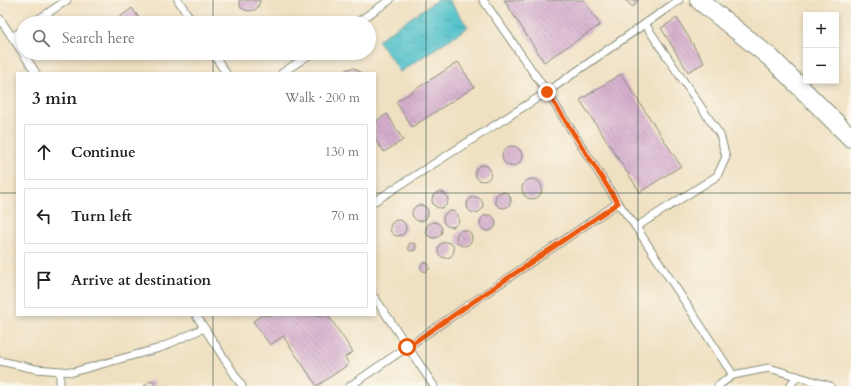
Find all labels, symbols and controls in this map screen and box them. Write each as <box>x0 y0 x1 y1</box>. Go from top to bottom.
map controls <box>803 12 839 84</box>
button: + <box>803 12 839 48</box>
search box <box>16 16 376 60</box>
icon: search <box>30 27 52 49</box>
text: Search here <box>62 28 135 48</box>
button: − <box>803 48 839 84</box>
route end <box>538 83 556 101</box>
text: 3 min <box>32 87 77 110</box>
text: Walk · 200 m <box>285 89 360 107</box>
icon: ahead <box>33 141 55 163</box>
text: Continue <box>71 142 136 162</box>
text: 130 m <box>325 143 359 161</box>
icon: left <box>33 205 55 227</box>
text: Turn left <box>71 206 132 226</box>
text: 70 m <box>331 207 359 225</box>
icon: arrive <box>33 269 55 291</box>
text: Arrive at destination <box>71 270 211 290</box>
route start <box>398 338 416 356</box>

